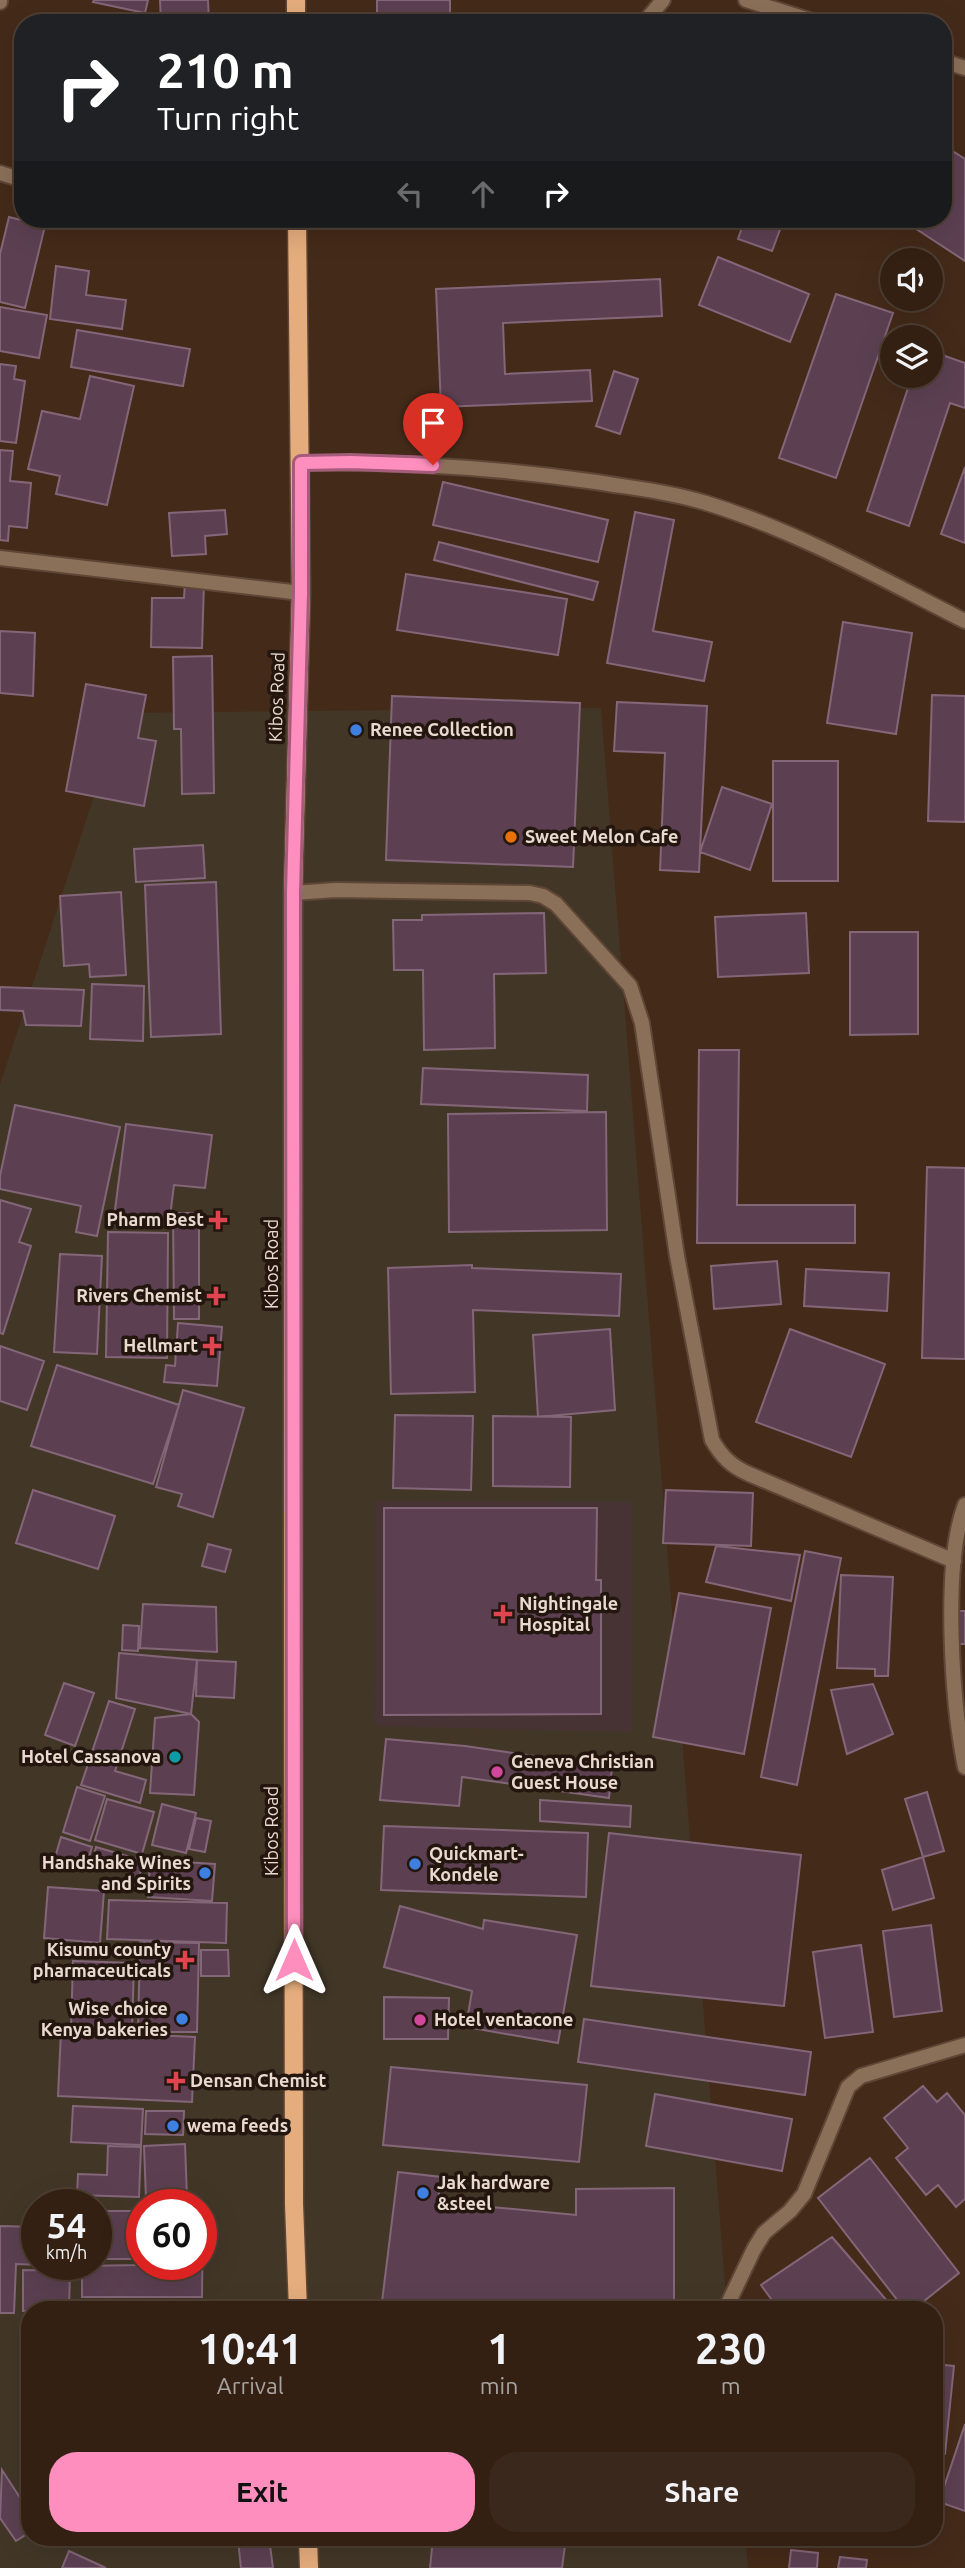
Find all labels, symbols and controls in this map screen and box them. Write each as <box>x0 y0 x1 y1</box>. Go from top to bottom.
icon: right <box>42 42 133 133</box>
text: 210 m <box>157 42 294 97</box>
text: Turn right <box>157 100 299 136</box>
icon: left <box>391 175 429 213</box>
icon: ahead <box>464 175 502 213</box>
icon: right <box>537 175 575 213</box>
map controls <box>880 248 943 388</box>
button: sound <box>880 248 943 311</box>
button: layers <box>880 325 943 388</box>
pin <box>403 393 463 465</box>
icon: arrive <box>414 404 452 442</box>
street label: Kibos Road <box>264 652 288 742</box>
place label: Renee Collection <box>370 719 514 739</box>
marker: Renee Collection <box>348 722 364 738</box>
place label: Sweet Melon Cafe <box>525 826 678 846</box>
marker: Sweet Melon Cafe <box>503 829 519 845</box>
place label: Pharm Best <box>107 1209 204 1229</box>
marker: Pharm Best <box>210 1212 226 1228</box>
street label: Kibos Road <box>261 1219 281 1309</box>
place label: Rivers Chemist <box>76 1285 202 1305</box>
marker: Rivers Chemist <box>208 1288 224 1304</box>
place label: Hellmart <box>123 1335 198 1355</box>
marker: Hellmart <box>204 1338 220 1354</box>
place label: Nightingale Hospital <box>519 1593 618 1634</box>
marker: Nightingale Hospital <box>493 1604 513 1624</box>
place label: Hotel Cassanova <box>21 1746 161 1766</box>
marker: Hotel Cassanova <box>167 1749 183 1765</box>
place label: Geneva Christian Guest House <box>511 1751 654 1792</box>
marker: Geneva Christian Guest House <box>489 1764 505 1780</box>
street label: Kibos Road <box>261 1786 281 1876</box>
place label: Quickmart- Kondele <box>429 1843 524 1884</box>
place label: Handshake Wines and Spirits <box>42 1852 191 1893</box>
marker: Quickmart- Kondele <box>407 1856 423 1872</box>
marker: Handshake Wines and Spirits <box>197 1865 213 1881</box>
position arrow <box>257 1923 331 1997</box>
place label: Kisumu county pharmaceuticals <box>33 1939 171 1980</box>
marker: Kisumu county pharmaceuticals <box>177 1952 193 1968</box>
place label: Wise choice Kenya bakeries <box>41 1998 168 2039</box>
place label: Hotel ventacone <box>434 2009 573 2029</box>
marker: Wise choice Kenya bakeries <box>174 2011 190 2027</box>
marker: Hotel ventacone <box>412 2012 428 2028</box>
place label: Densan Chemist <box>190 2070 327 2090</box>
marker: Densan Chemist <box>168 2073 184 2089</box>
place label: wema feeds <box>187 2115 288 2135</box>
marker: wema feeds <box>165 2118 181 2134</box>
place label: Jak hardware &steel <box>437 2172 550 2213</box>
marker: Jak hardware &steel <box>415 2185 431 2201</box>
speed limit sign: 60 <box>126 2189 217 2280</box>
text: 54 <box>47 2205 86 2245</box>
text: km/h <box>46 2242 87 2262</box>
text: 10:41 <box>198 2325 303 2372</box>
text: 1 <box>487 2325 511 2372</box>
text: 230 <box>695 2325 766 2372</box>
text: Arrival <box>217 2373 284 2398</box>
text: min <box>480 2373 518 2398</box>
text: m <box>721 2373 741 2398</box>
button: Exit <box>49 2452 475 2532</box>
button: Share <box>489 2452 915 2532</box>

